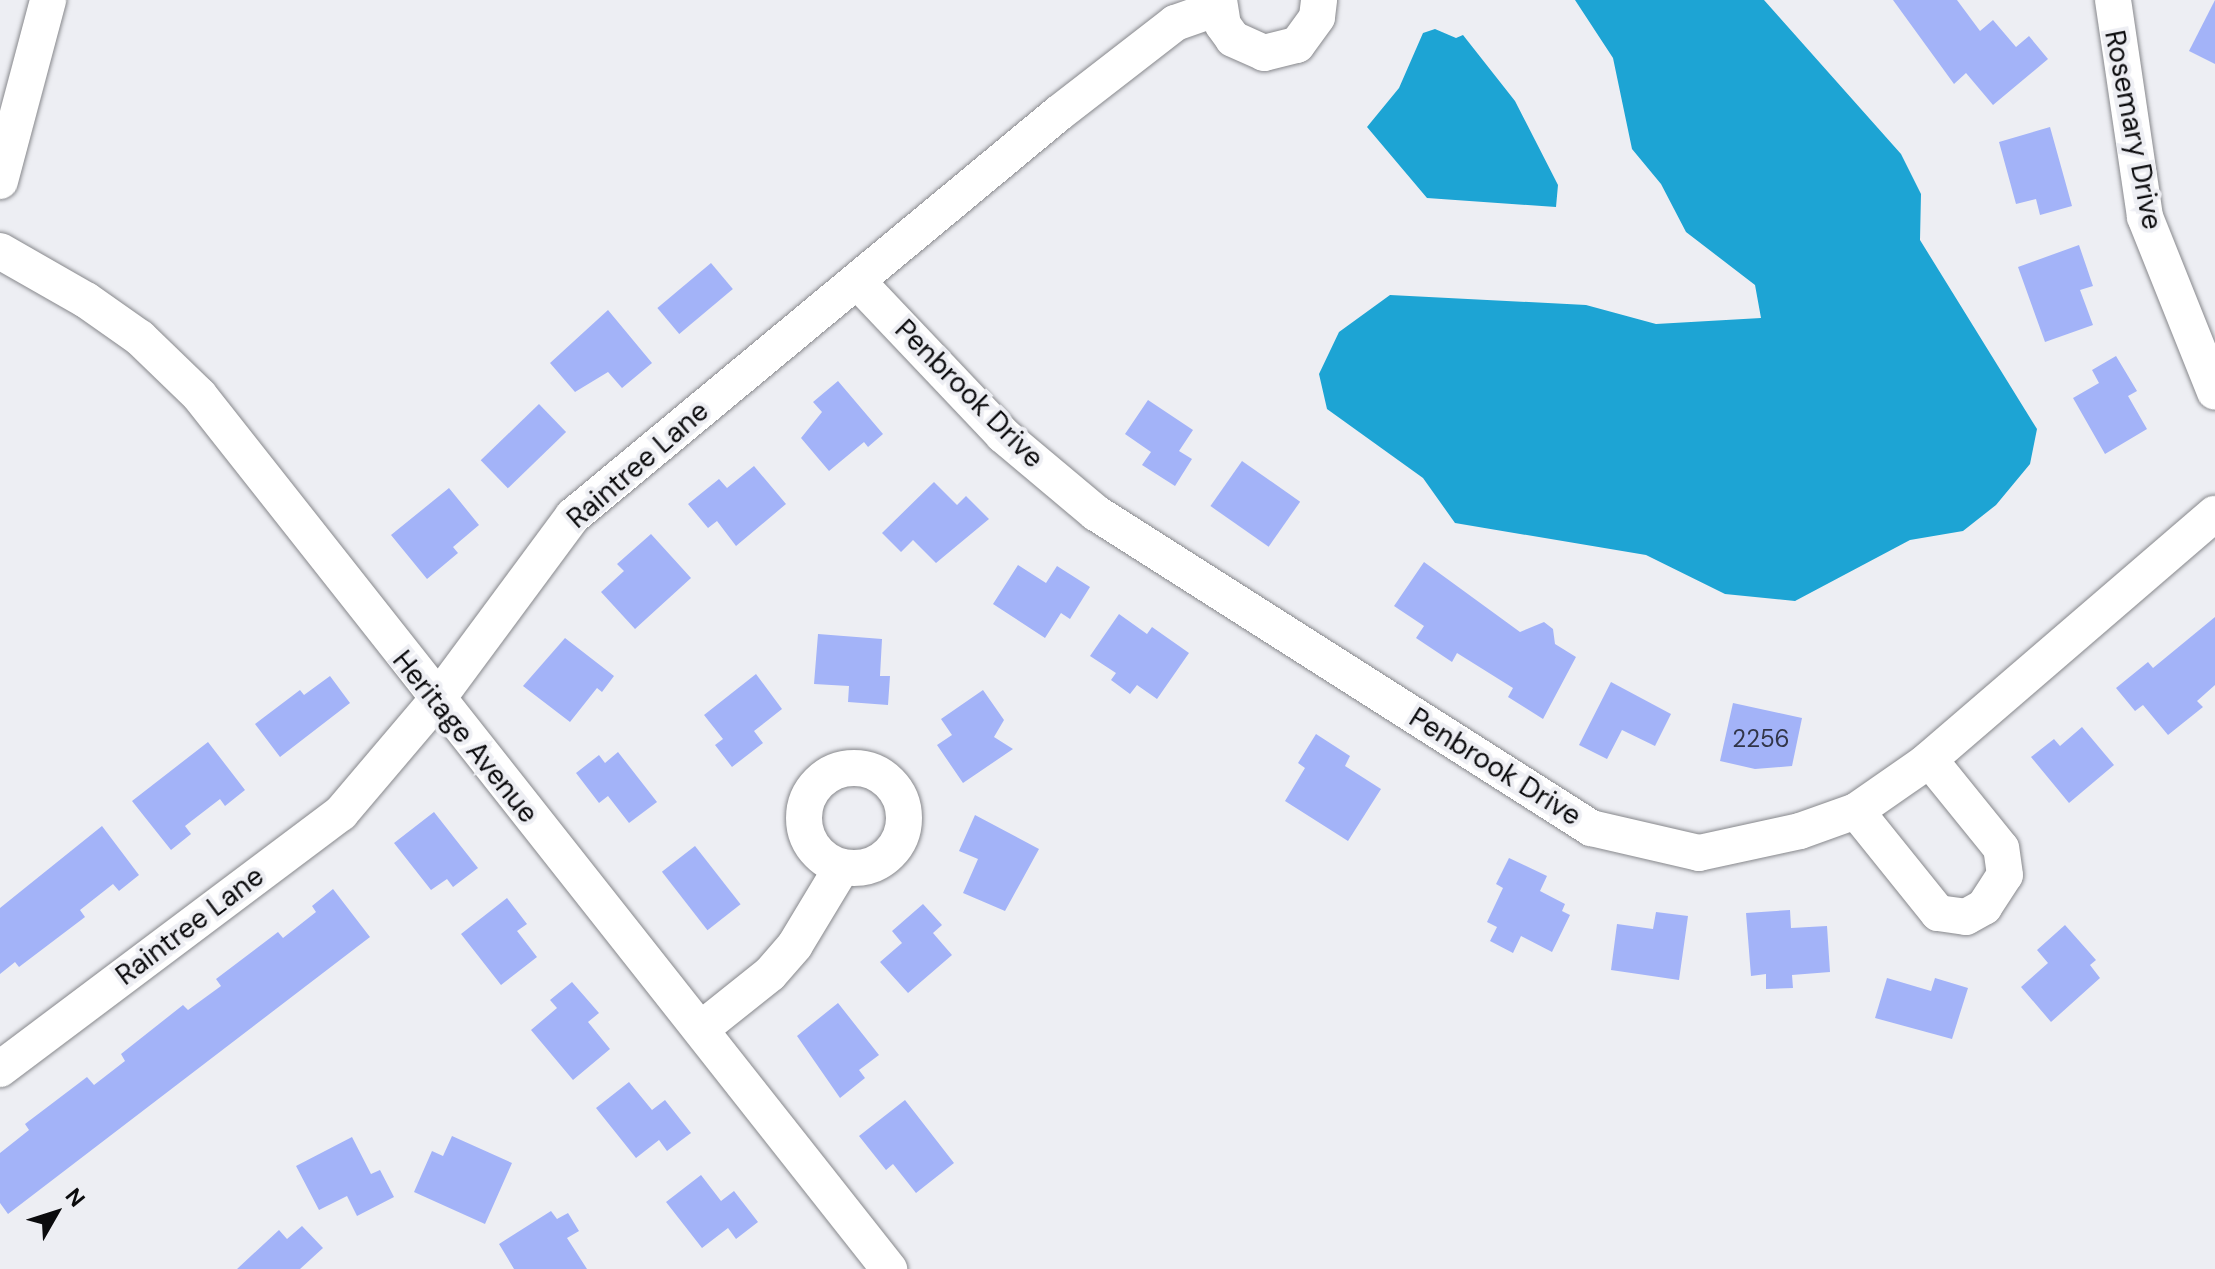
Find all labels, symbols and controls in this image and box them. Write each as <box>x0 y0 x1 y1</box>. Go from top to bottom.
street label: Rosemary Drive <box>2097 28 2169 232</box>
street label: Penbrook Drive <box>888 313 1050 475</box>
street label: Raintree Lane <box>560 394 716 536</box>
street label: Heritage Avenue <box>385 644 545 830</box>
street label: Penbrook Drive <box>1403 701 1587 833</box>
house number: 2256 <box>1732 725 1790 753</box>
street label: Raintree Lane <box>109 860 271 992</box>
north arrow <box>16 1173 96 1253</box>
text: N <box>59 1182 91 1213</box>

